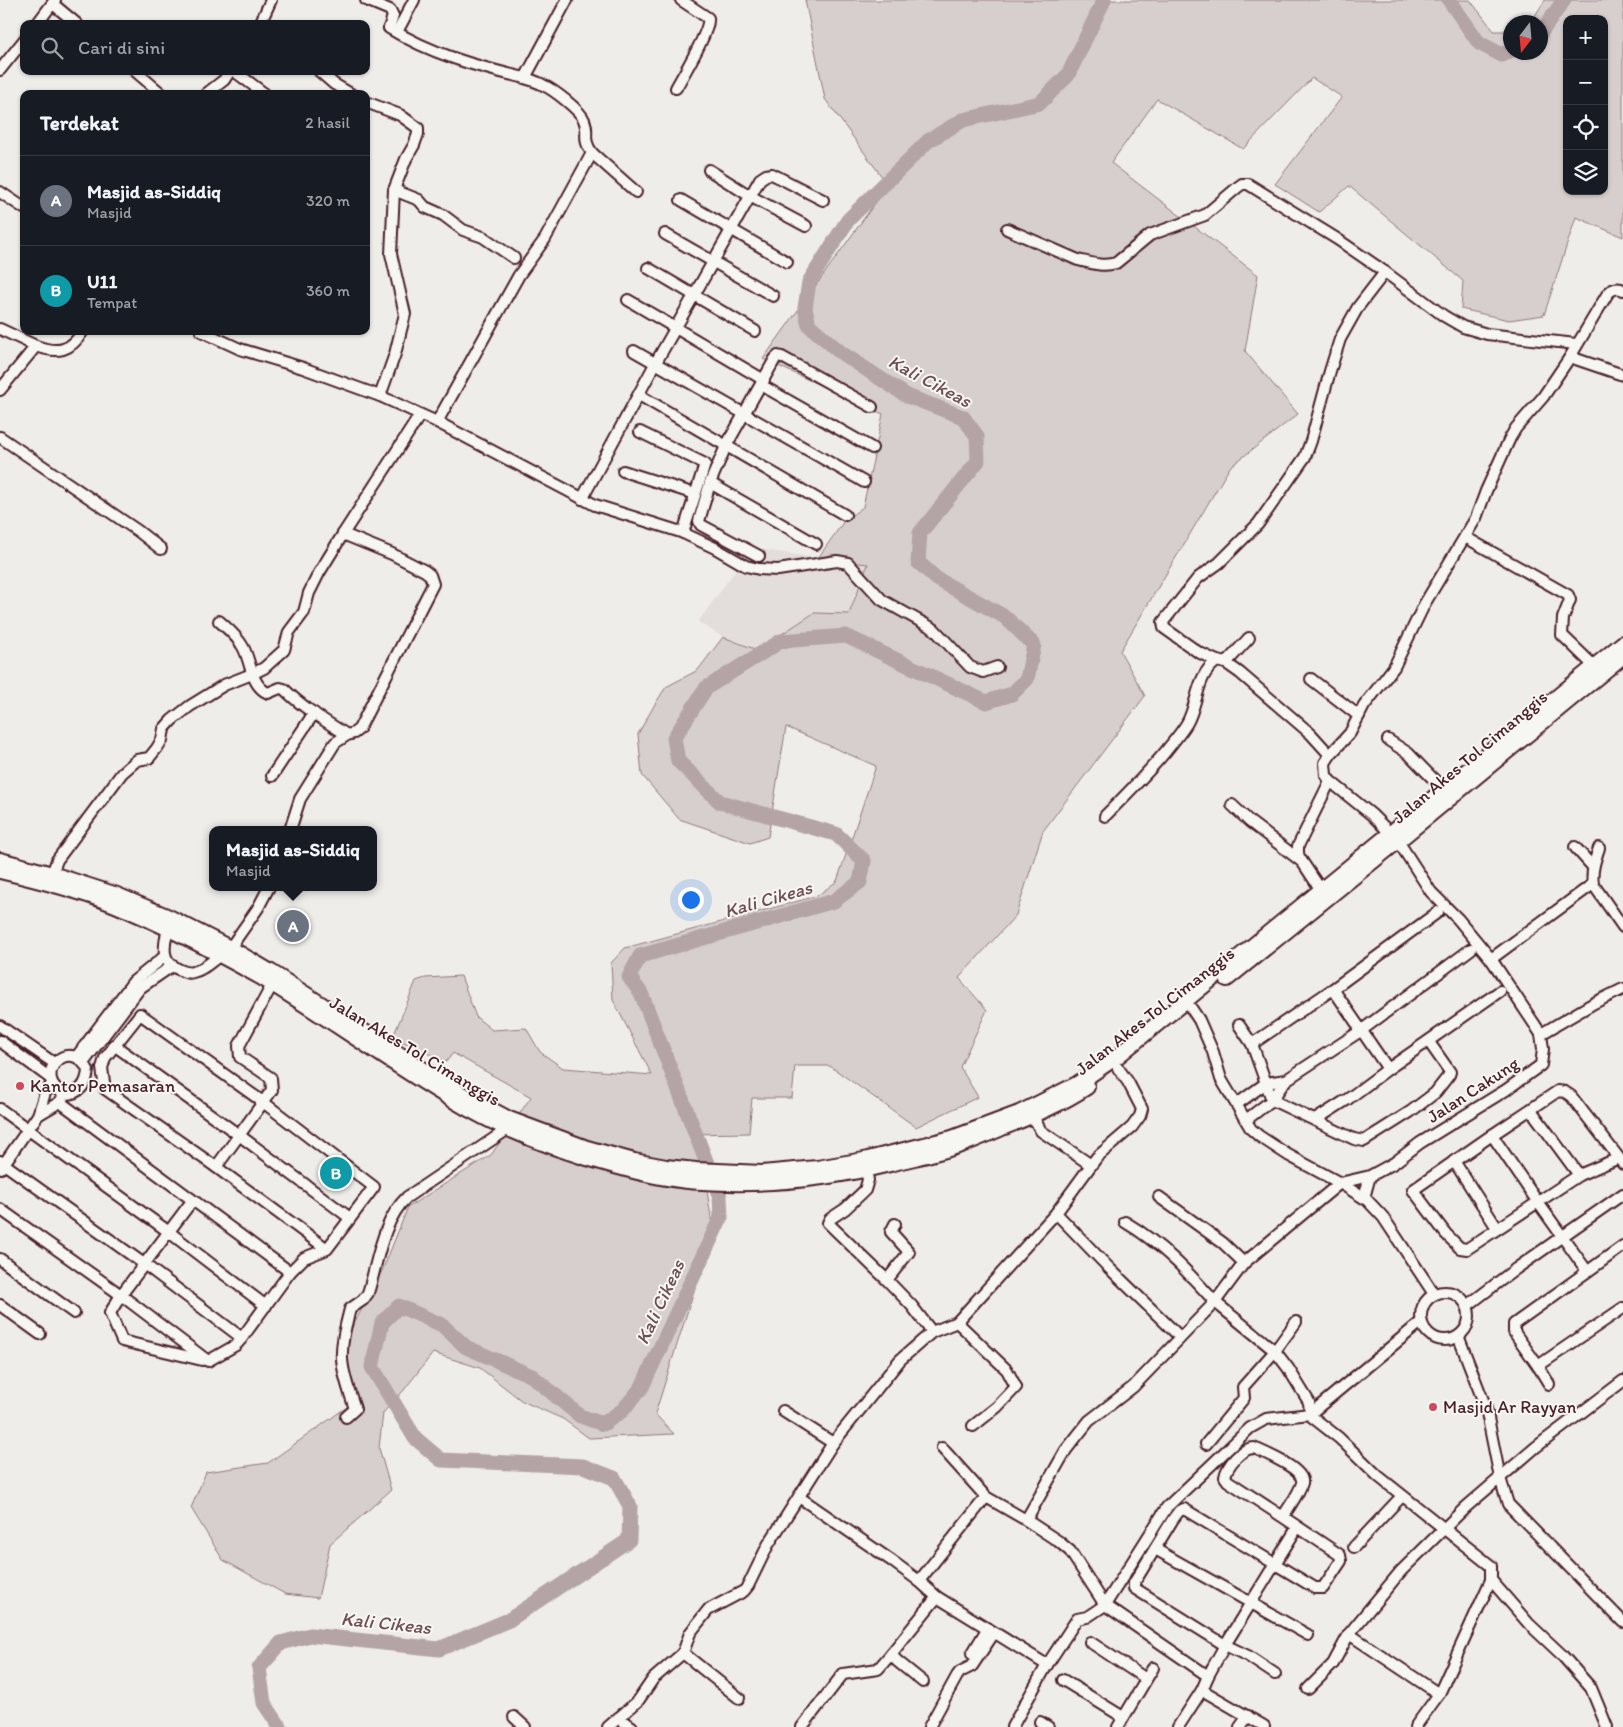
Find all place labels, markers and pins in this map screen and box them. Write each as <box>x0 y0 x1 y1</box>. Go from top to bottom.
pin: A <box>277 907 309 945</box>
place label: Kantor Pemasaran <box>30 1075 175 1097</box>
marker: Kantor Pemasaran <box>14 1080 26 1092</box>
pin: B <box>320 1154 352 1192</box>
place label: Masjid Ar Rayyan <box>1443 1396 1576 1418</box>
marker: Masjid Ar Rayyan <box>1427 1401 1439 1413</box>

